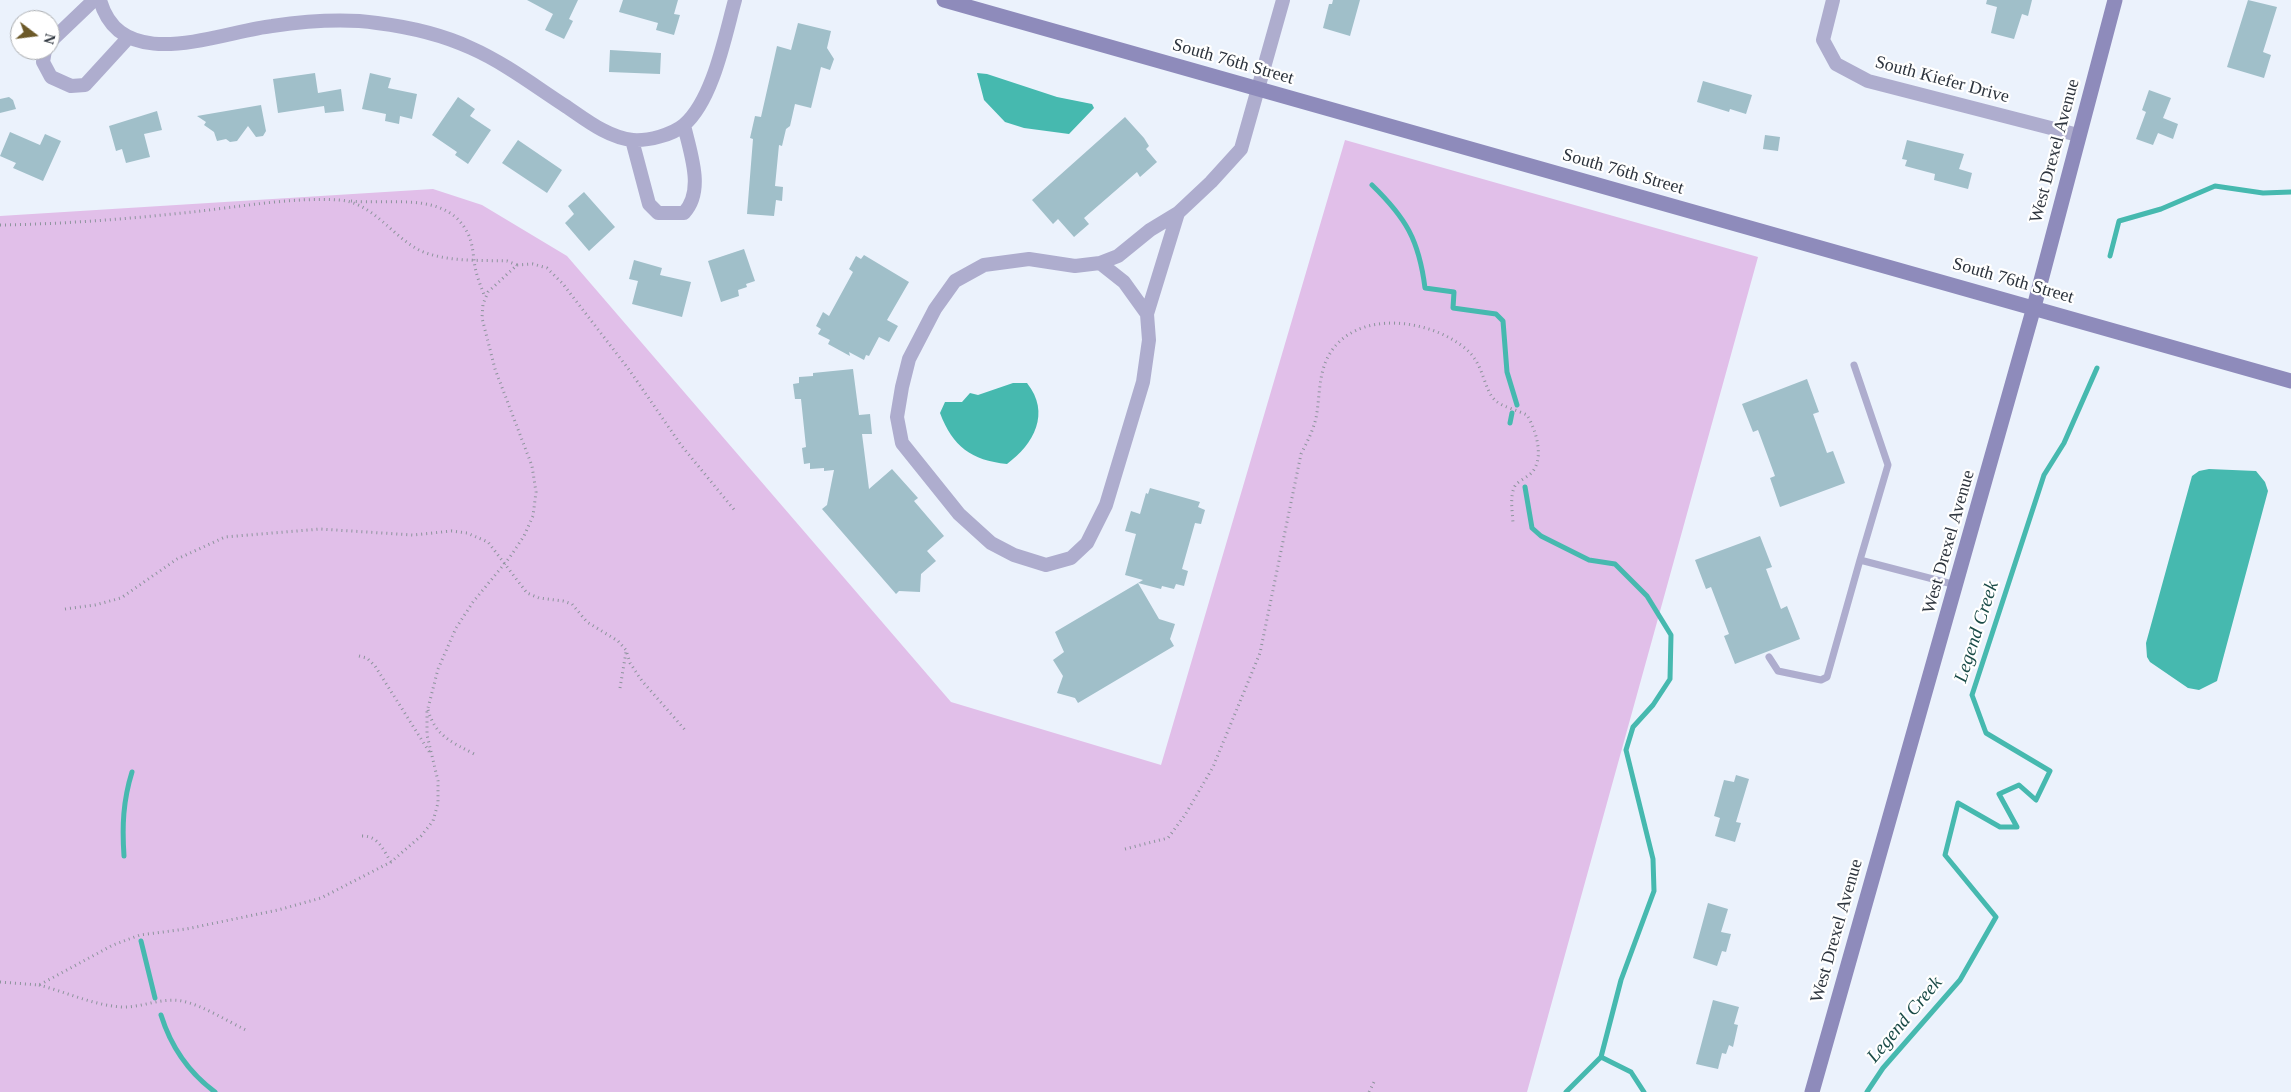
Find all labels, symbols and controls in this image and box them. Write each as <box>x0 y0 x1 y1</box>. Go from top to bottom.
north arrow <box>10 10 60 60</box>
text: N <box>40 32 58 46</box>
street label: South 76th Street <box>1170 34 1296 90</box>
street label: South Kiefer Drive <box>1873 52 2011 108</box>
street label: West Drexel Avenue <box>2025 77 2085 225</box>
street label: South 76th Street <box>1560 144 1686 200</box>
street label: South 76th Street <box>1950 253 2076 309</box>
street label: West Drexel Avenue <box>1918 468 1980 616</box>
water label: Legend Creek <box>1950 578 2004 686</box>
street label: West Drexel Avenue <box>1806 857 1868 1005</box>
water label: Legend Creek <box>1862 972 1948 1068</box>

